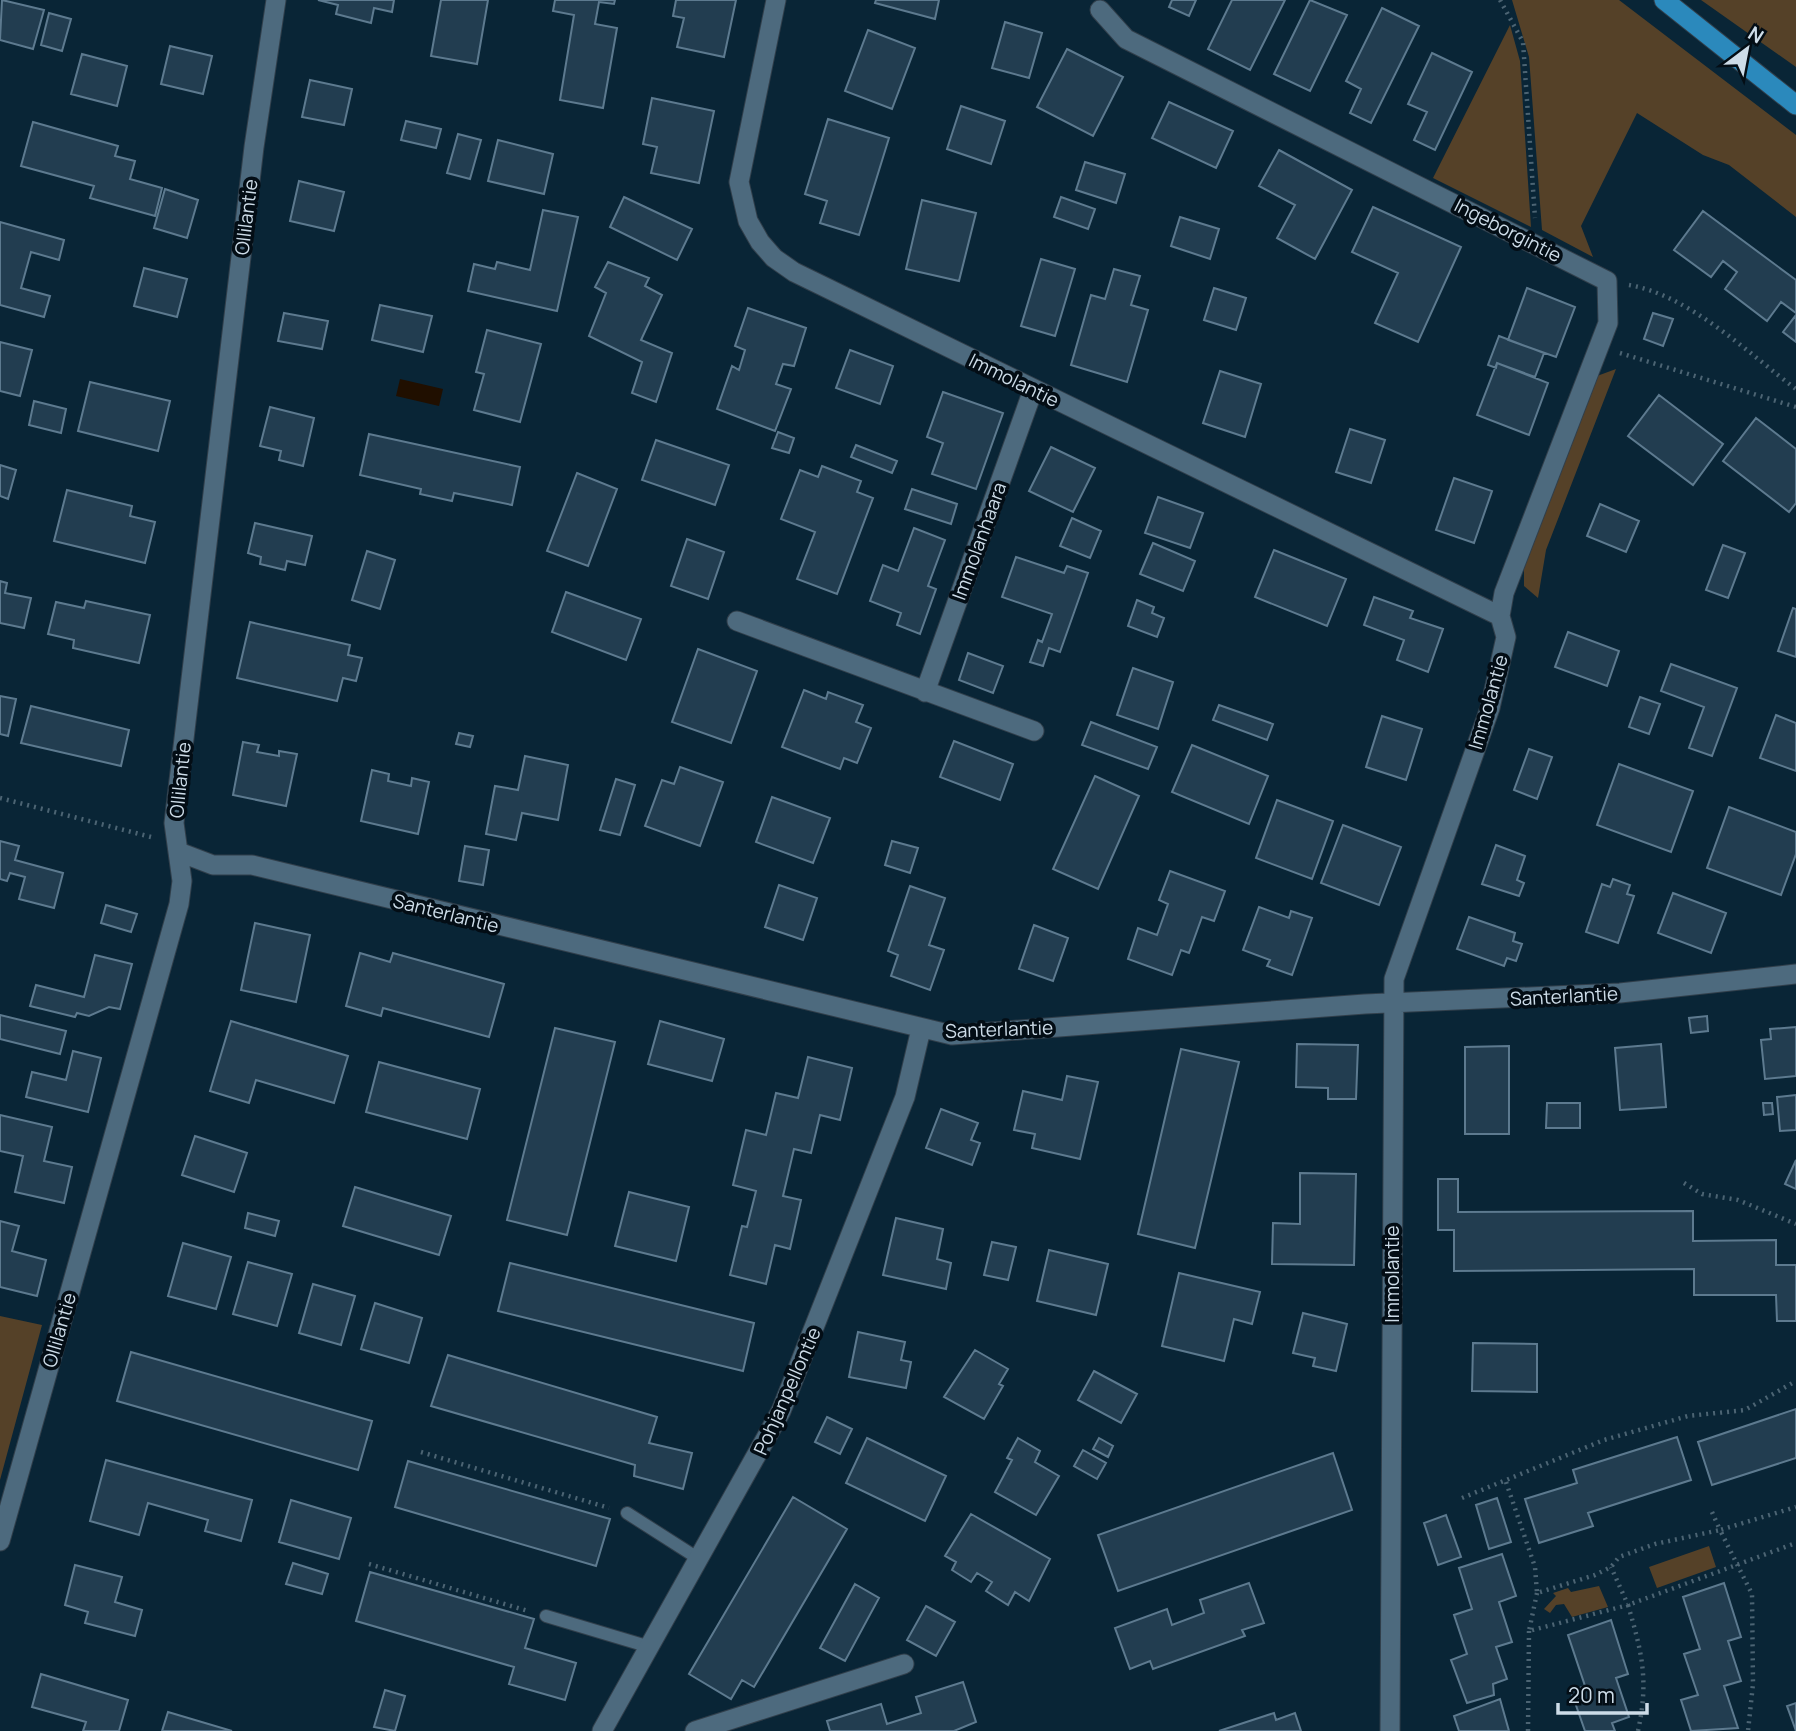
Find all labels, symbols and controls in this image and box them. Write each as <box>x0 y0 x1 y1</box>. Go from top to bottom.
north arrow <box>1712 14 1782 84</box>
text: N <box>1743 20 1769 49</box>
street label: Ollilantie <box>228 177 264 257</box>
street label: Ingeborgintie <box>1450 192 1566 268</box>
street label: Immolantie <box>965 347 1063 413</box>
street label: Immolanhaara <box>946 479 1012 603</box>
street label: Immolantie <box>1462 652 1514 752</box>
street label: Ollilantie <box>163 741 197 819</box>
street label: Santerlantie <box>390 887 502 939</box>
street label: Santerlantie <box>1509 980 1619 1012</box>
street label: Santerlantie <box>944 1014 1054 1044</box>
street label: Immolantie <box>1379 1225 1405 1323</box>
street label: Ollilantie <box>36 1290 82 1370</box>
street label: Pohjanpellontie <box>747 1323 827 1459</box>
scale bar <box>1558 1672 1647 1716</box>
text: 20 m <box>1568 1681 1615 1709</box>

